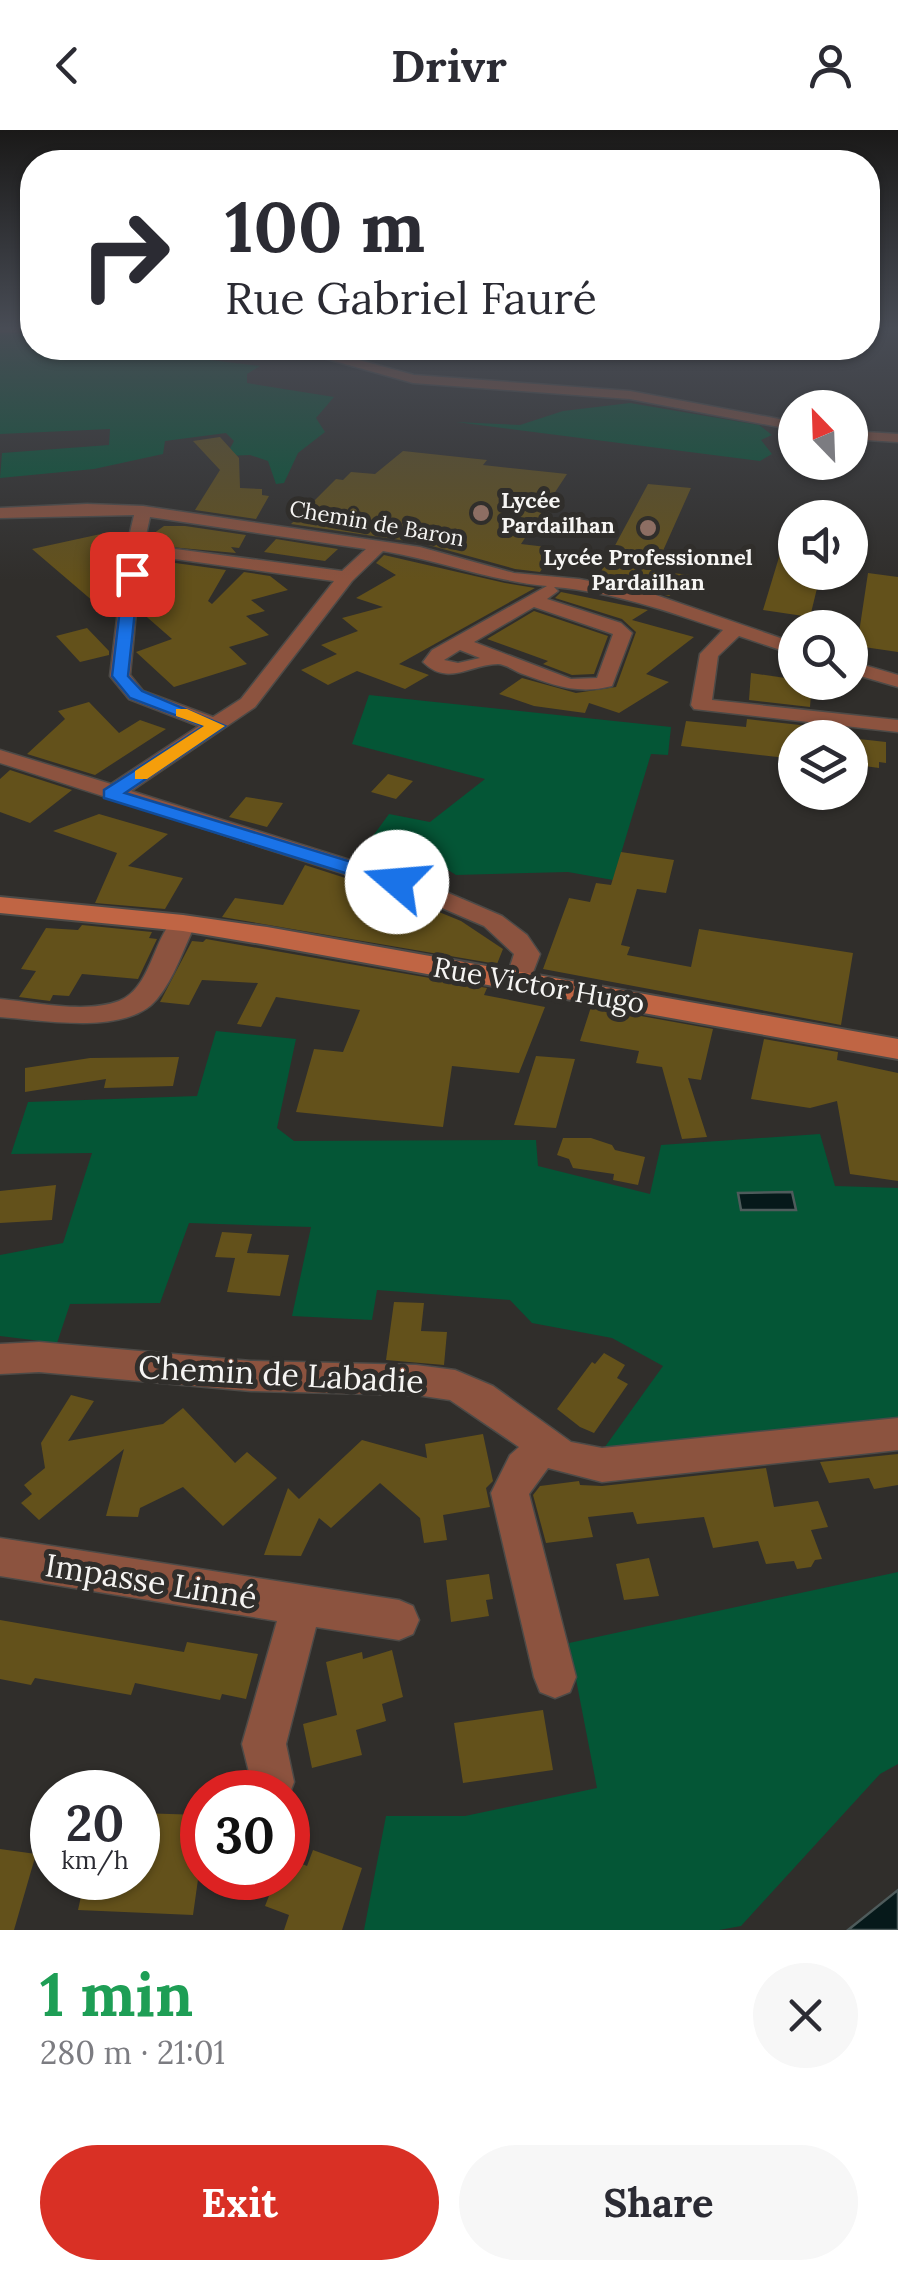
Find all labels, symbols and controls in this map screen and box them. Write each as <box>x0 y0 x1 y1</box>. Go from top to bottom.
text: Drivr <box>391 37 507 94</box>
icon: back <box>40 38 95 93</box>
icon: person <box>803 38 858 93</box>
text: 100 m <box>225 182 425 271</box>
icon: right <box>60 190 190 320</box>
text: Rue Gabriel Fauré <box>225 269 597 326</box>
north arrow <box>778 390 868 480</box>
map controls <box>778 390 868 810</box>
place label: Lycée Pardailhan <box>501 486 615 539</box>
street label: Chemin de Baron <box>287 494 467 552</box>
button: sound <box>778 500 868 590</box>
marker: Lycée Pardailhan <box>470 502 492 524</box>
marker: Lycée Professionnel Pardailhan <box>637 517 659 539</box>
pin <box>90 532 175 617</box>
place label: Lycée Professionnel Pardailhan <box>543 543 753 596</box>
icon: arrive <box>105 547 160 602</box>
button: search <box>778 610 868 700</box>
button: layers <box>778 720 868 810</box>
position arrow <box>345 830 449 934</box>
street label: Rue Victor Hugo <box>431 949 647 1021</box>
street label: Chemin de Labadie <box>137 1346 425 1402</box>
street label: Impasse Linné <box>42 1544 260 1618</box>
speed limit sign: 30 <box>180 1770 310 1900</box>
text: 20 <box>66 1791 124 1855</box>
text: km/h <box>61 1844 129 1876</box>
text: 1 min <box>40 1956 193 2032</box>
button: close <box>753 1963 858 2068</box>
text: 280 m · 21:01 <box>40 2032 225 2073</box>
button: Exit <box>40 2145 439 2260</box>
button: Share <box>459 2145 858 2260</box>

